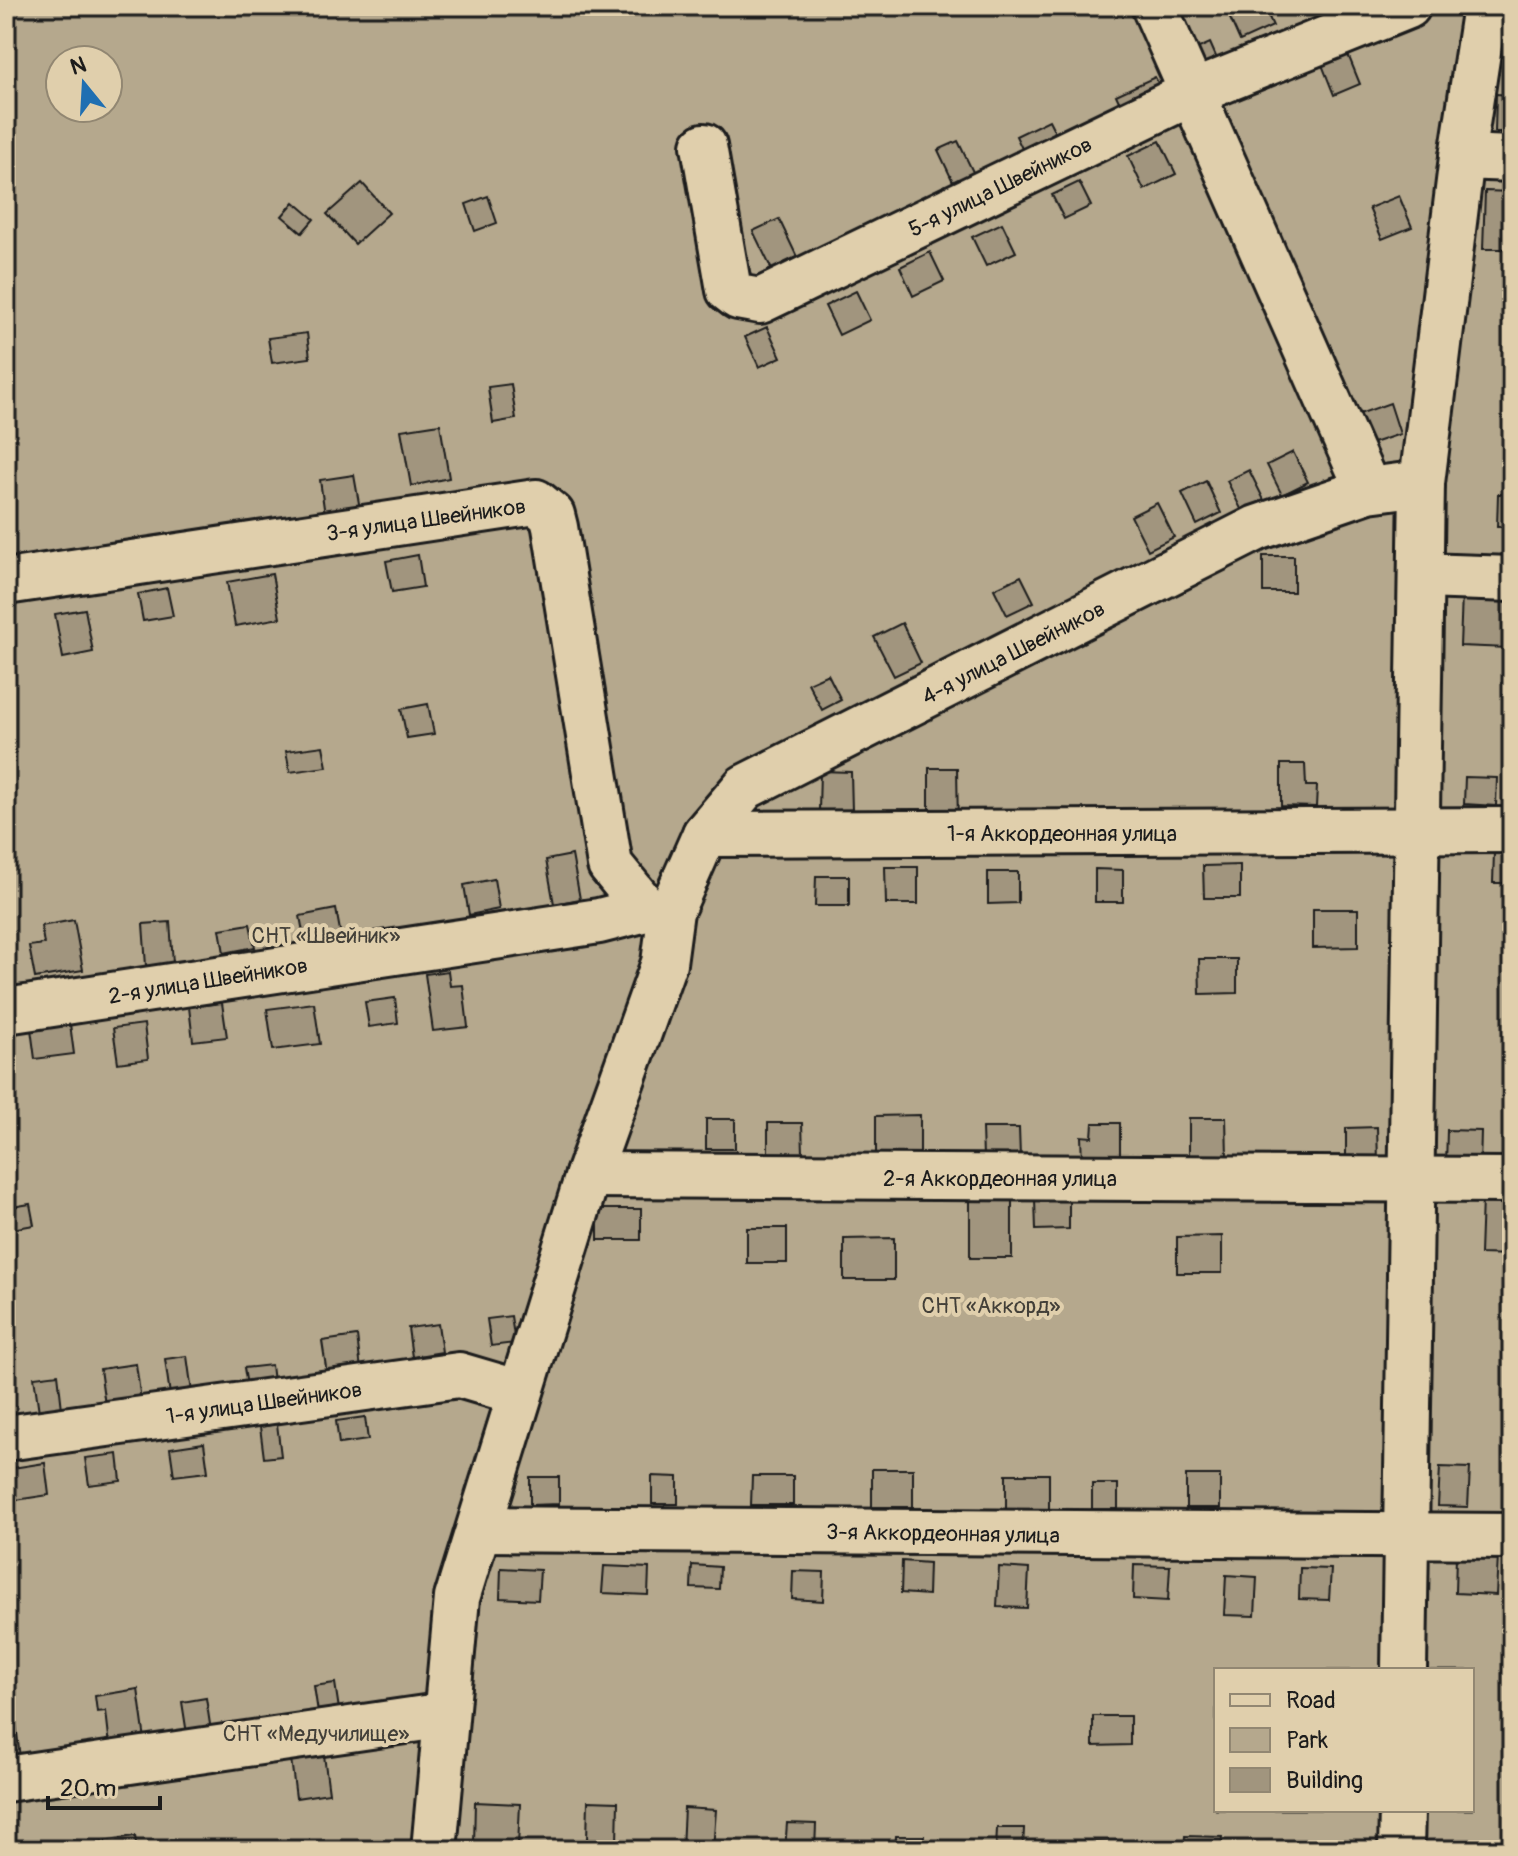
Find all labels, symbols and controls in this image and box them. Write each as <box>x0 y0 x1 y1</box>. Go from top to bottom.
north arrow <box>44 44 124 124</box>
text: N <box>67 50 90 82</box>
street label: 5-я улица Швейников <box>904 130 1097 244</box>
street label: 3-я улица Швейников <box>325 492 528 548</box>
street label: 4-я улица Швейников <box>917 595 1110 711</box>
street label: 1-я Аккордеонная улица <box>947 820 1177 848</box>
park label: СНТ «Швейник» <box>252 922 400 950</box>
street label: 2-я улица Швейников <box>107 951 310 1011</box>
street label: 2-я Аккордеонная улица <box>883 1165 1117 1193</box>
park label: СНТ «Аккорд» <box>922 1292 1060 1320</box>
street label: 1-я улица Швейников <box>164 1375 364 1431</box>
street label: 3-я Аккордеонная улица <box>826 1518 1060 1550</box>
legend <box>1214 1668 1474 1812</box>
text: Road <box>1286 1686 1336 1715</box>
park label: СНТ «Медучилище» <box>223 1720 409 1748</box>
text: Park <box>1286 1726 1328 1755</box>
scale bar <box>48 1760 160 1810</box>
text: Building <box>1286 1766 1363 1795</box>
text: 20 m <box>60 1774 116 1803</box>

